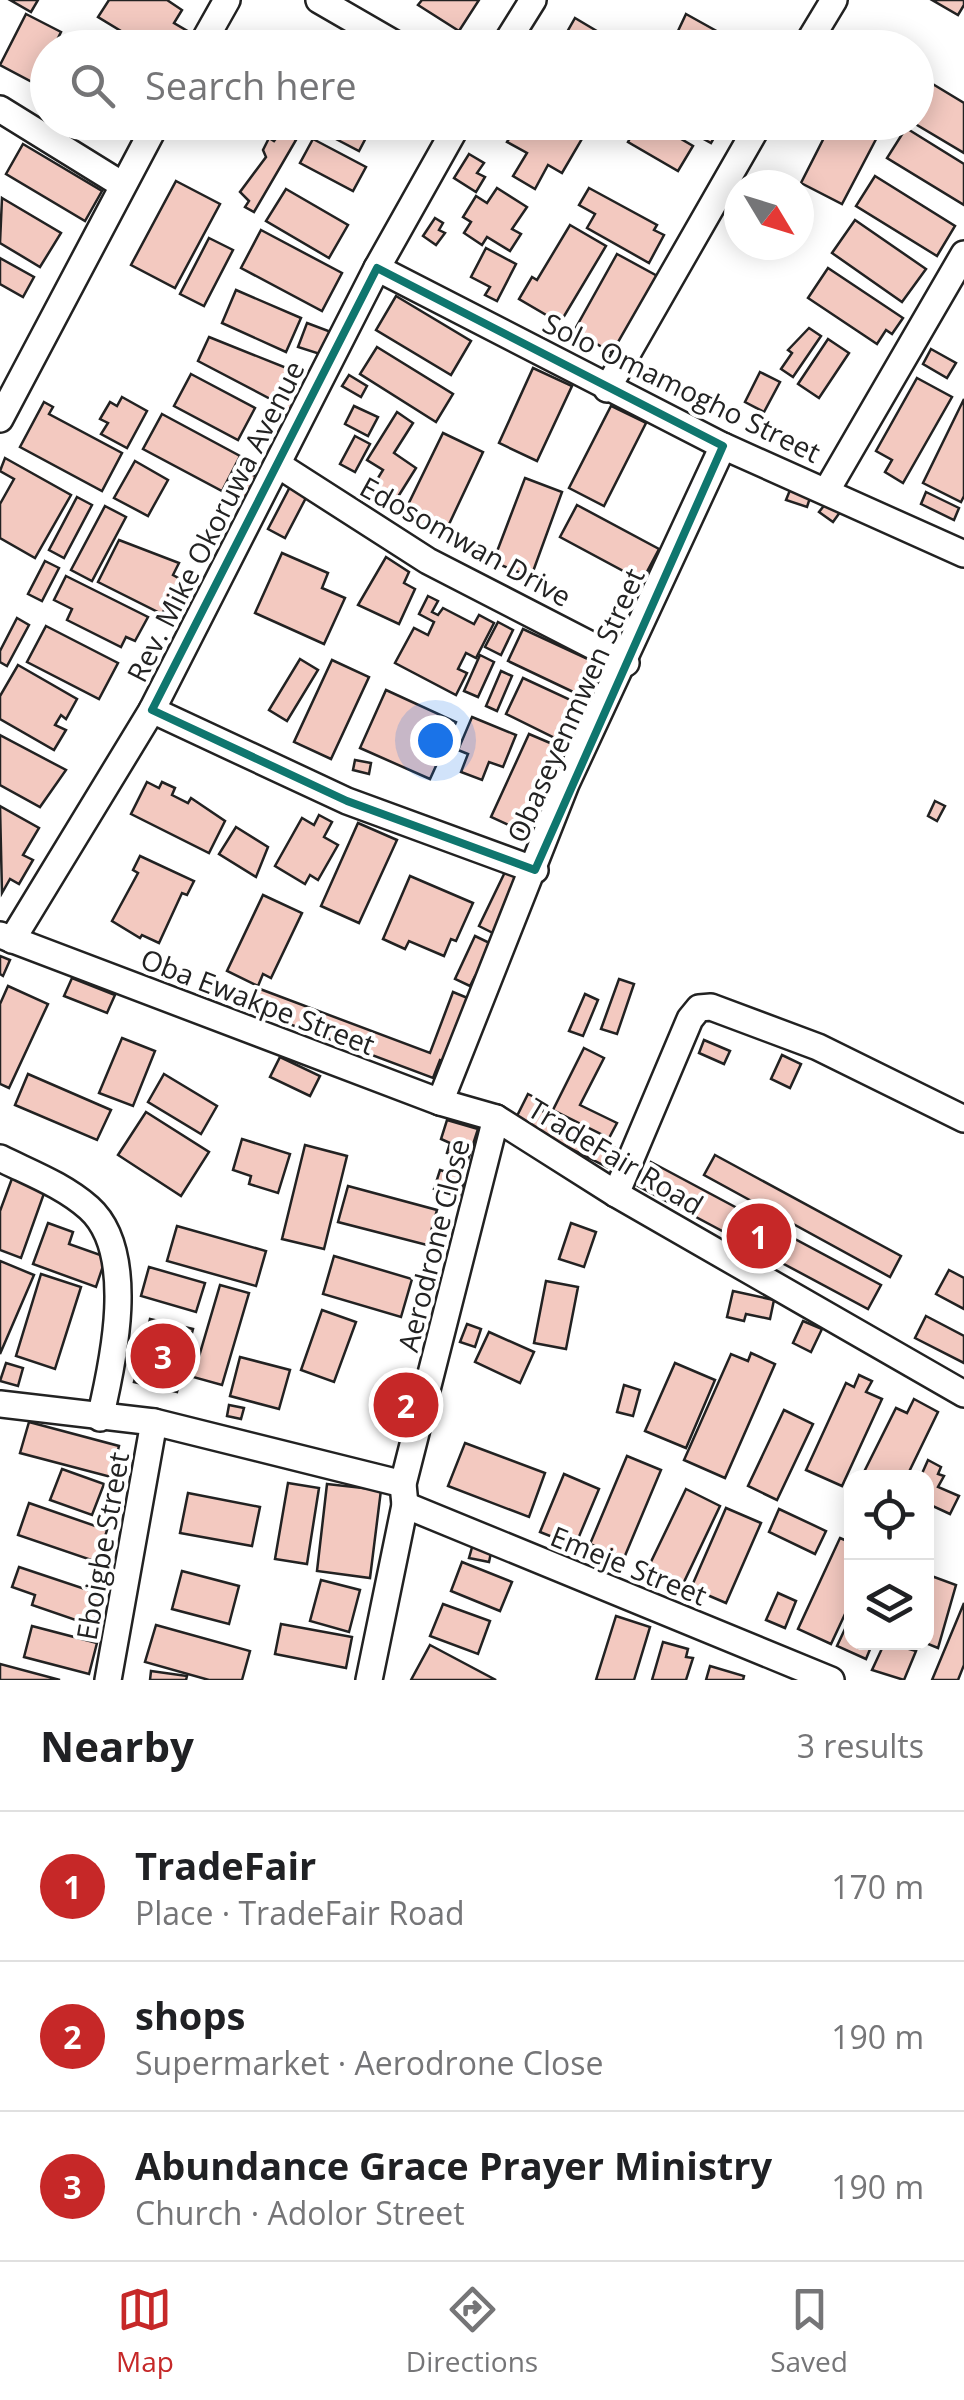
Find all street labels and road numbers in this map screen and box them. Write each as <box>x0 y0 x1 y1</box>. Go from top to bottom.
street label: Solo Omamogho Street <box>537 303 827 471</box>
street label: Rev. Mike Okoruwa Avenue <box>117 354 313 688</box>
street label: Edosomwan Drive <box>354 467 578 615</box>
street label: Obaseyenmwen Street <box>497 562 653 848</box>
street label: Oba Ewakpe Street <box>136 939 380 1063</box>
street label: TradeFair Road <box>521 1089 711 1223</box>
street label: Aerodrone Close <box>388 1135 478 1355</box>
street label: Eboigbe Street <box>67 1449 137 1643</box>
street label: Emeje Street <box>545 1516 713 1614</box>

